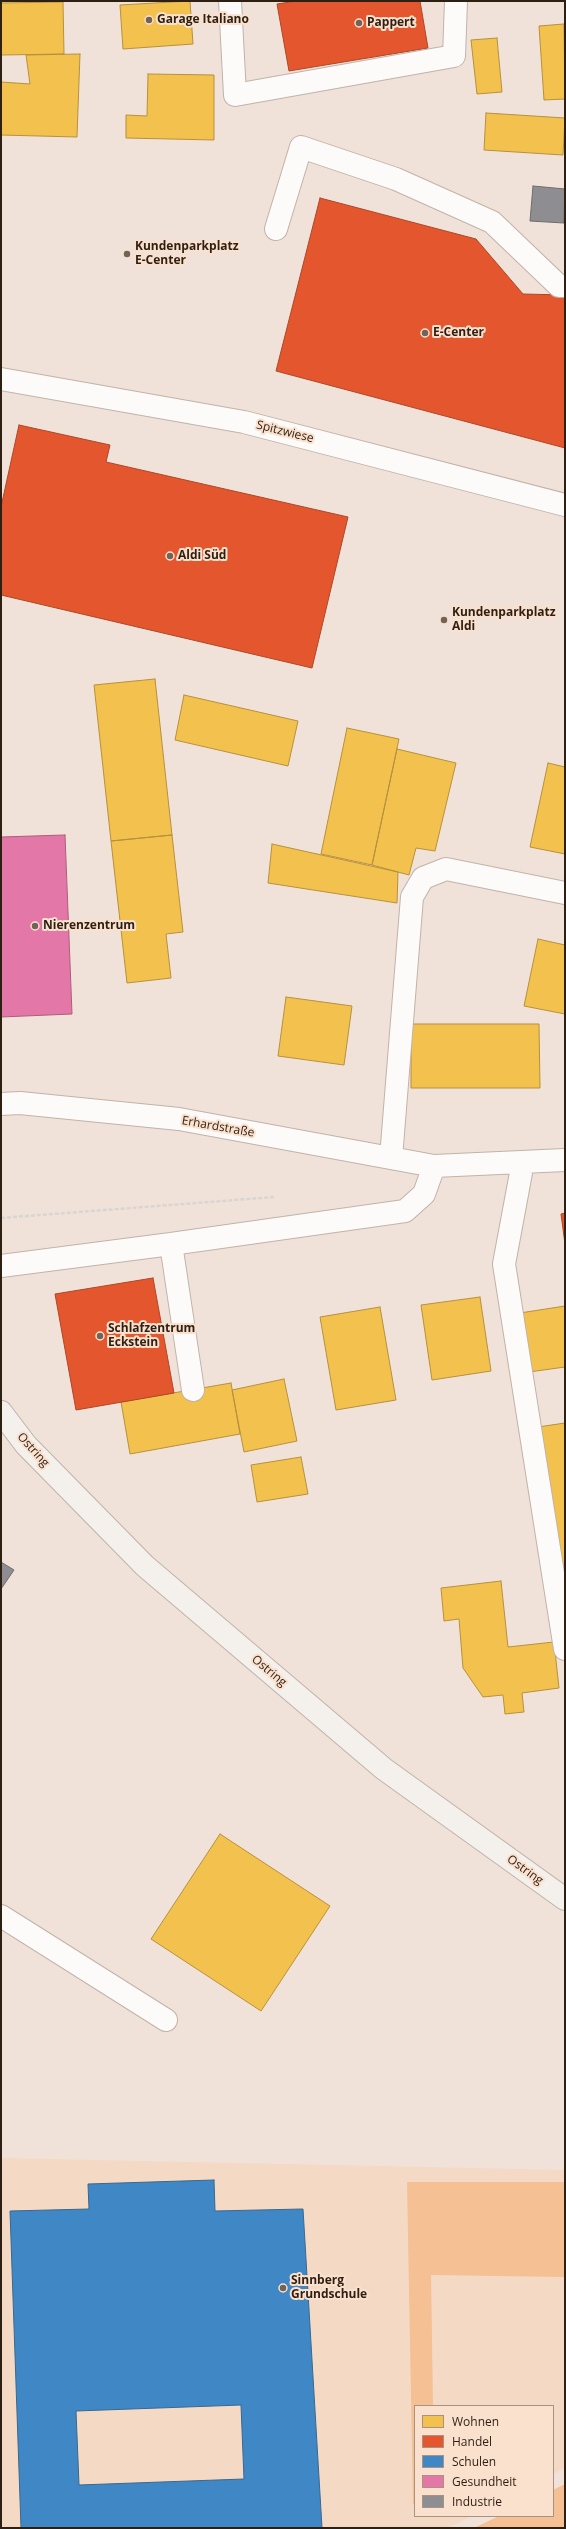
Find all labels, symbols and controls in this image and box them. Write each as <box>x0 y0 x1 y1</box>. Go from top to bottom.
place label: Garage Italiano <box>157 13 249 27</box>
marker: Garage Italiano <box>144 15 154 25</box>
place label: Pappert <box>367 16 415 30</box>
marker: Pappert <box>354 18 364 28</box>
place label: Kundenparkplatz E-Center <box>135 240 239 268</box>
marker: Kundenparkplatz E-Center <box>122 249 132 259</box>
place label: E-Center <box>433 326 484 340</box>
marker: E-Center <box>420 328 430 338</box>
street label: Spitzwiese <box>255 418 315 446</box>
place label: Aldi Süd <box>178 549 226 563</box>
marker: Aldi Süd <box>165 551 175 561</box>
place label: Kundenparkplatz Aldi <box>452 606 556 634</box>
marker: Kundenparkplatz Aldi <box>439 615 449 625</box>
place label: Nierenzentrum <box>43 919 135 933</box>
marker: Nierenzentrum <box>30 921 40 931</box>
street label: Erhardstraße <box>180 1114 256 1140</box>
place label: Schlafzentrum Eckstein <box>108 1322 195 1350</box>
marker: Schlafzentrum Eckstein <box>95 1331 105 1341</box>
street label: Ostring <box>14 1430 52 1470</box>
street label: Ostring <box>249 1652 289 1690</box>
street label: Ostring <box>504 1852 546 1888</box>
place label: Sinnberg Grundschule <box>291 2274 367 2302</box>
marker: Sinnberg Grundschule <box>278 2283 288 2293</box>
legend <box>414 2405 554 2517</box>
text: Wohnen <box>452 2413 499 2430</box>
text: Handel <box>452 2433 492 2450</box>
text: Schulen <box>452 2453 496 2470</box>
text: Gesundheit <box>452 2473 517 2490</box>
text: Industrie <box>452 2493 502 2510</box>

